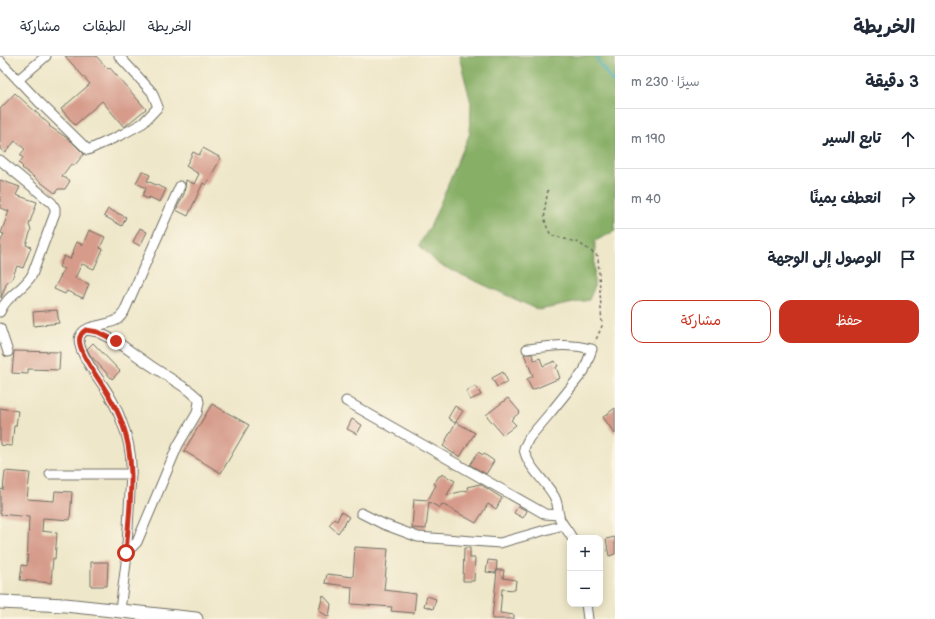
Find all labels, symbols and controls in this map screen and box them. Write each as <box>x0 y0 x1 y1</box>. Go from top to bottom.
text: الخريطة <box>853 16 915 39</box>
text: مشاركة <box>20 18 60 35</box>
text: الطبقات <box>82 18 126 35</box>
text: الخريطة <box>148 18 191 35</box>
text: 3 دقيقة <box>865 72 919 92</box>
text: سيرًا · 230 m <box>631 74 699 90</box>
icon: ahead <box>897 128 919 150</box>
text: تابع السير <box>823 129 881 148</box>
text: 190 m <box>631 131 665 147</box>
icon: right <box>897 188 919 210</box>
text: انعطف يمينًا <box>810 189 881 208</box>
text: 40 m <box>631 191 661 207</box>
icon: arrive <box>897 248 919 270</box>
text: الوصول إلى الوجهة <box>767 249 881 268</box>
button: مشاركة <box>631 300 771 343</box>
button: حفظ <box>779 300 919 343</box>
route end <box>107 332 125 350</box>
map controls <box>567 535 603 607</box>
button: + <box>567 535 603 571</box>
route start <box>117 544 135 562</box>
button: − <box>567 571 603 607</box>

